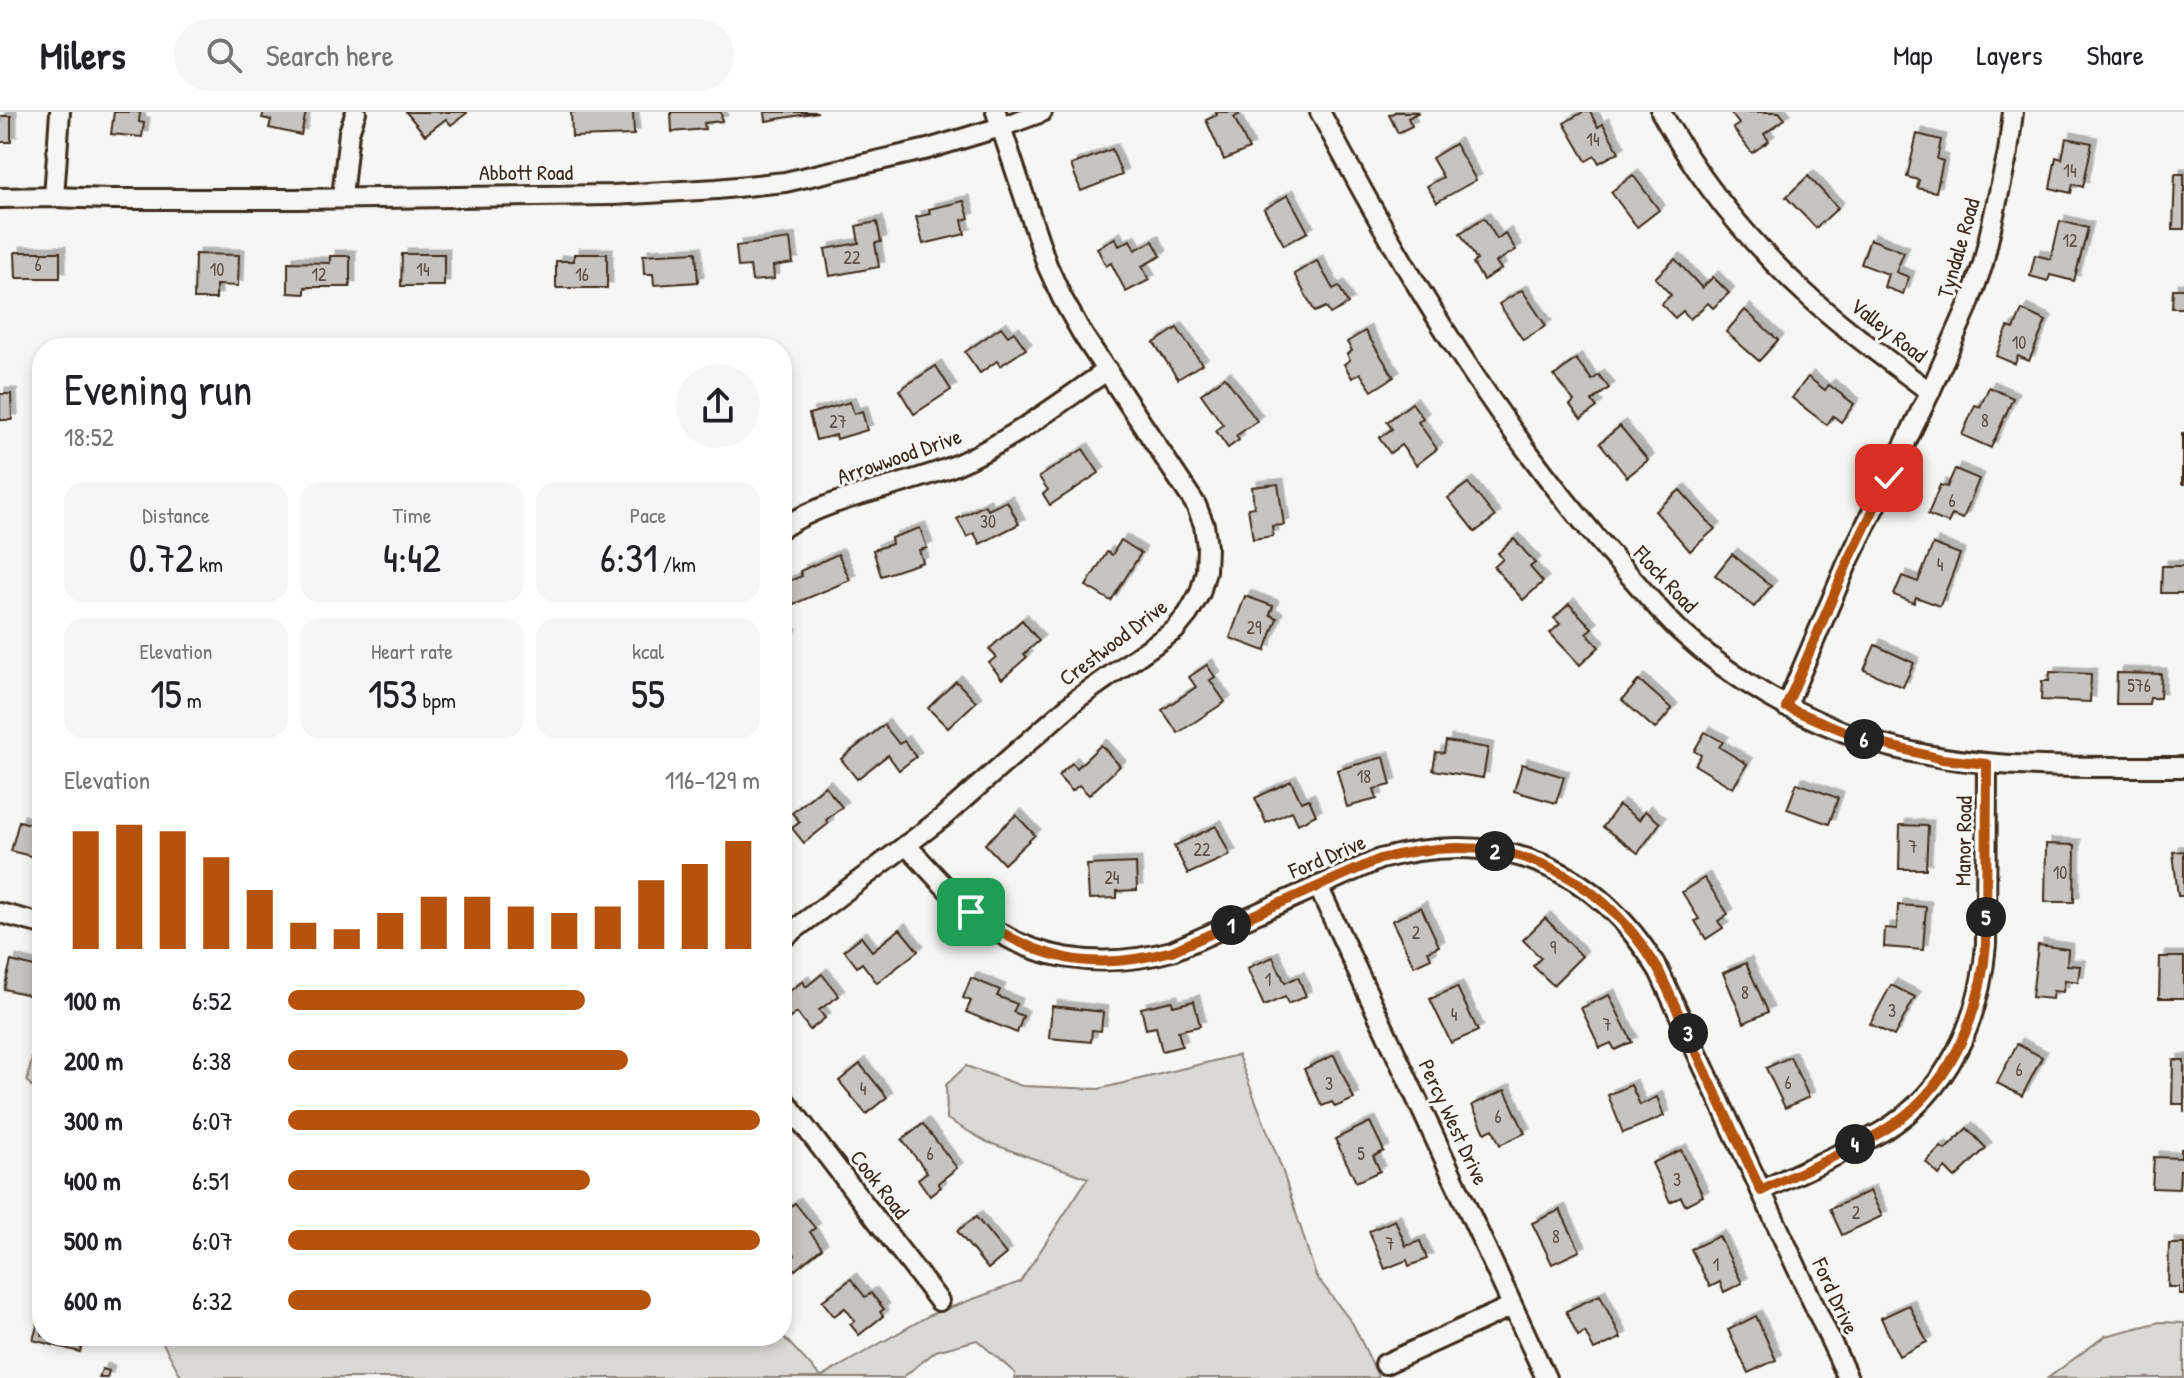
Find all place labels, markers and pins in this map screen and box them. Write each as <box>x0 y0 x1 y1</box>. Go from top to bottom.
pin <box>1855 444 1923 512</box>
pin: 6 <box>1844 719 1884 759</box>
pin: 2 <box>1475 831 1515 871</box>
pin <box>937 878 1005 946</box>
pin: 5 <box>1966 897 2006 937</box>
pin: 1 <box>1211 905 1251 945</box>
pin: 3 <box>1668 1013 1708 1053</box>
pin: 4 <box>1835 1124 1875 1164</box>

